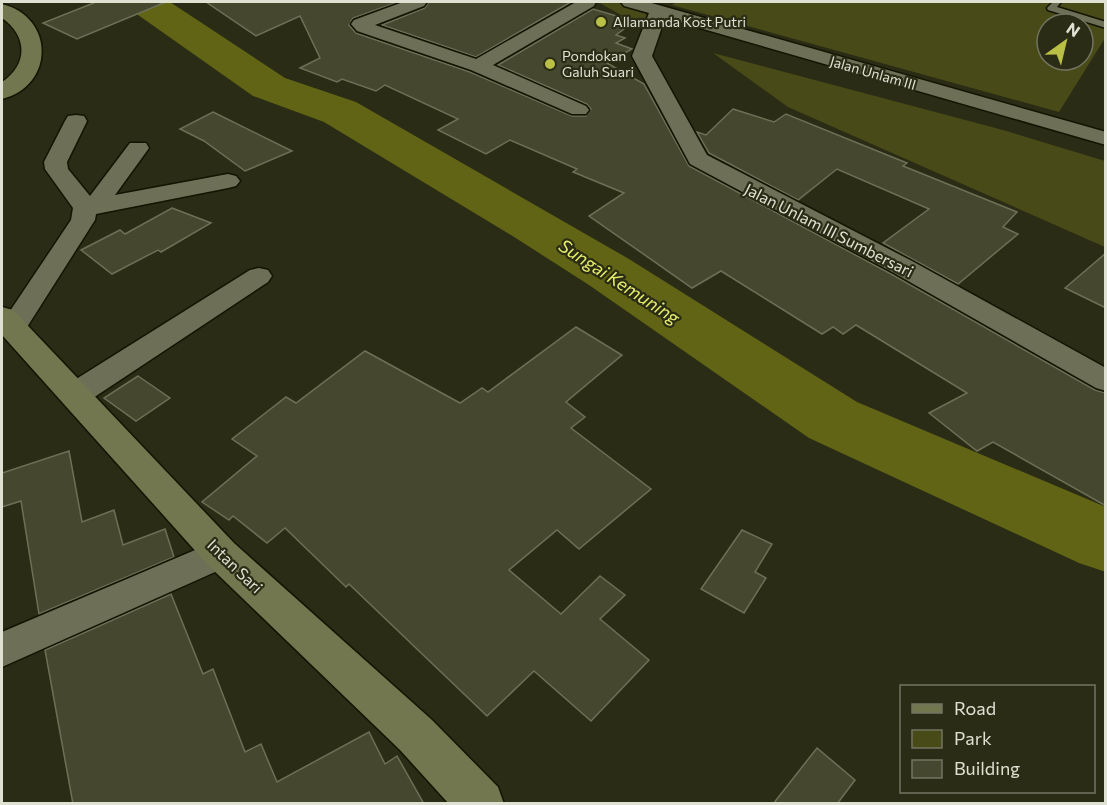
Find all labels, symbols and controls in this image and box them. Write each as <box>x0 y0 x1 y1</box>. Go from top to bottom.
north arrow <box>1035 12 1095 72</box>
place label: Allamanda Kost Putri <box>613 13 746 30</box>
marker: Allamanda Kost Putri <box>594 15 608 29</box>
text: N <box>1063 18 1084 40</box>
place label: Pondokan Galuh Suari <box>562 47 634 80</box>
street label: Jalan Unlam III <box>828 52 918 93</box>
marker: Pondokan Galuh Suari <box>543 57 557 71</box>
street label: Jalan Unlam III Sumbersari <box>742 179 917 280</box>
water label: Sungai Kemuning <box>555 234 685 329</box>
street label: Intan Sari <box>204 535 267 596</box>
legend <box>900 685 1095 793</box>
text: Road <box>954 697 996 719</box>
text: Park <box>954 727 992 749</box>
text: Building <box>954 757 1020 779</box>

